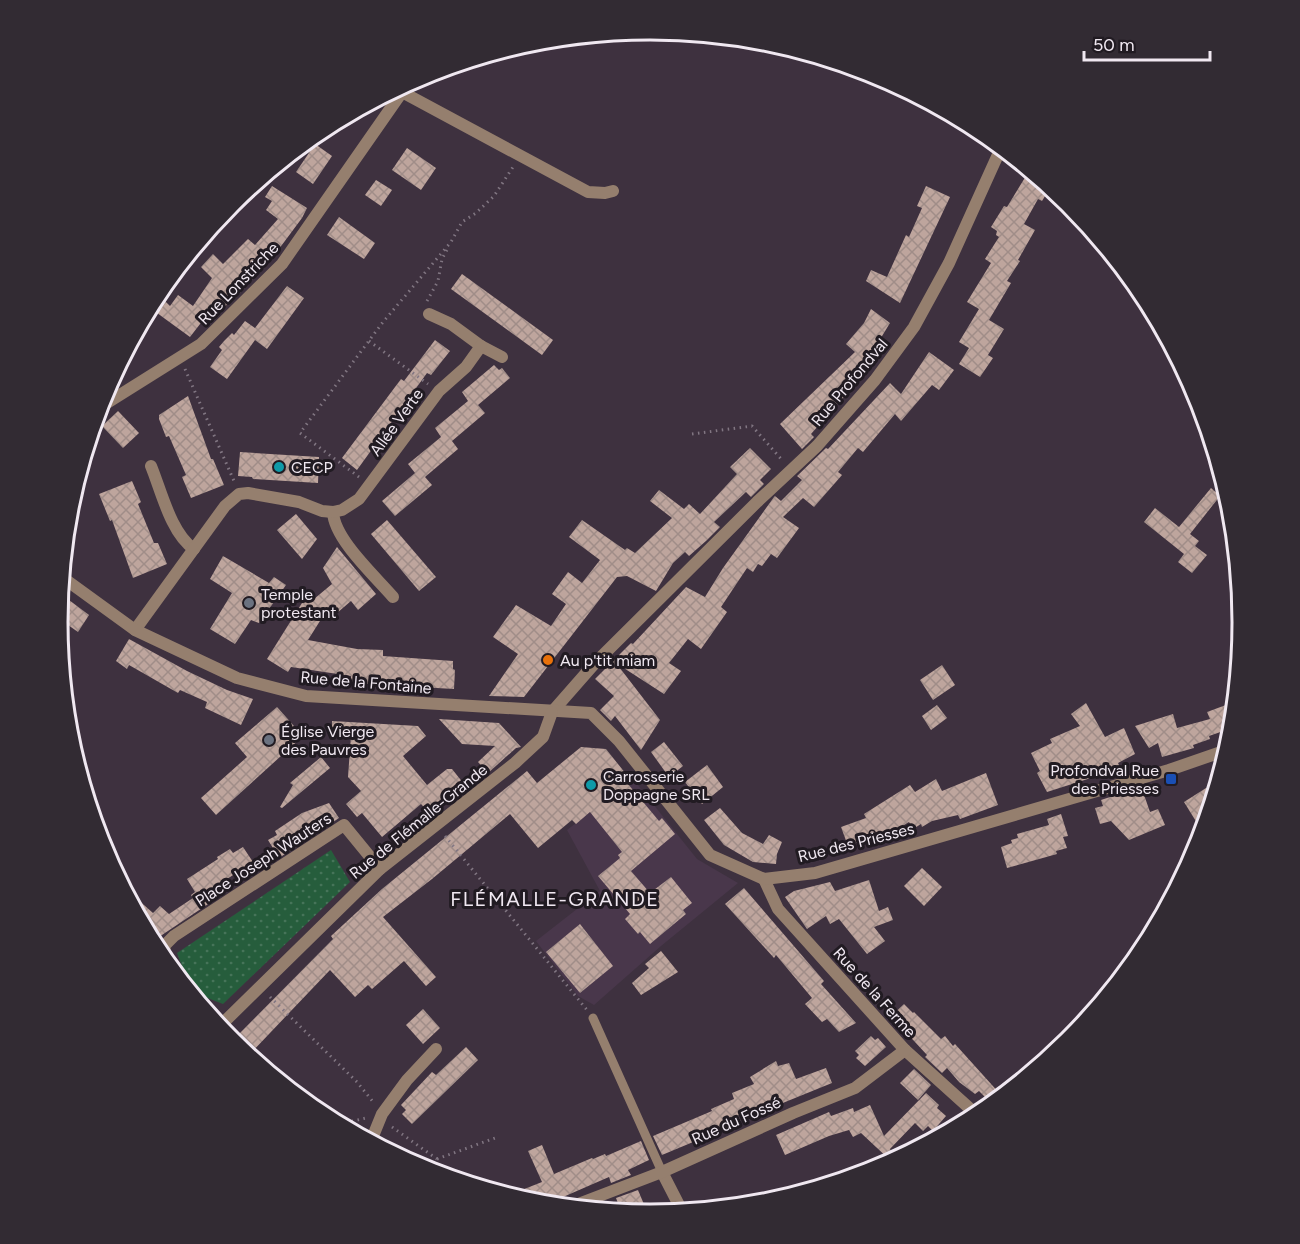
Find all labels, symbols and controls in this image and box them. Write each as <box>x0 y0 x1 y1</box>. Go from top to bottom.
scale bar <box>1084 24 1210 62</box>
text: 50 m <box>1093 34 1135 56</box>
street label: Rue Lonstriche <box>194 238 283 328</box>
street label: Rue Profondval <box>807 335 892 430</box>
street label: Allée Verte <box>366 385 427 460</box>
place label: CECP <box>291 458 333 477</box>
marker: CECP <box>272 460 286 474</box>
place label: Temple protestant <box>261 585 337 622</box>
marker: Temple protestant <box>242 596 256 610</box>
place label: Au p'tit miam <box>560 651 655 670</box>
marker: Au p'tit miam <box>541 653 555 667</box>
street label: Rue de la Fontaine <box>300 667 433 698</box>
place label: Église Vierge des Pauvres <box>281 722 375 759</box>
marker: Église Vierge des Pauvres <box>262 733 276 747</box>
street label: Rue de Flémalle-Grande <box>346 760 491 883</box>
place label: Profondval Rue des Priesses <box>1050 761 1159 798</box>
place label: Carrosserie Doppagne SRL <box>603 767 710 804</box>
marker: Profondval Rue des Priesses <box>1164 772 1178 786</box>
marker: Carrosserie Doppagne SRL <box>584 778 598 792</box>
street label: Place Joseph Wauters <box>192 808 335 910</box>
street label: Rue des Priesses <box>796 819 916 866</box>
district label: FLÉMALLE-GRANDE <box>450 887 660 911</box>
street label: Rue de la Ferme <box>829 943 920 1041</box>
street label: Rue du Fossé <box>689 1092 784 1149</box>

